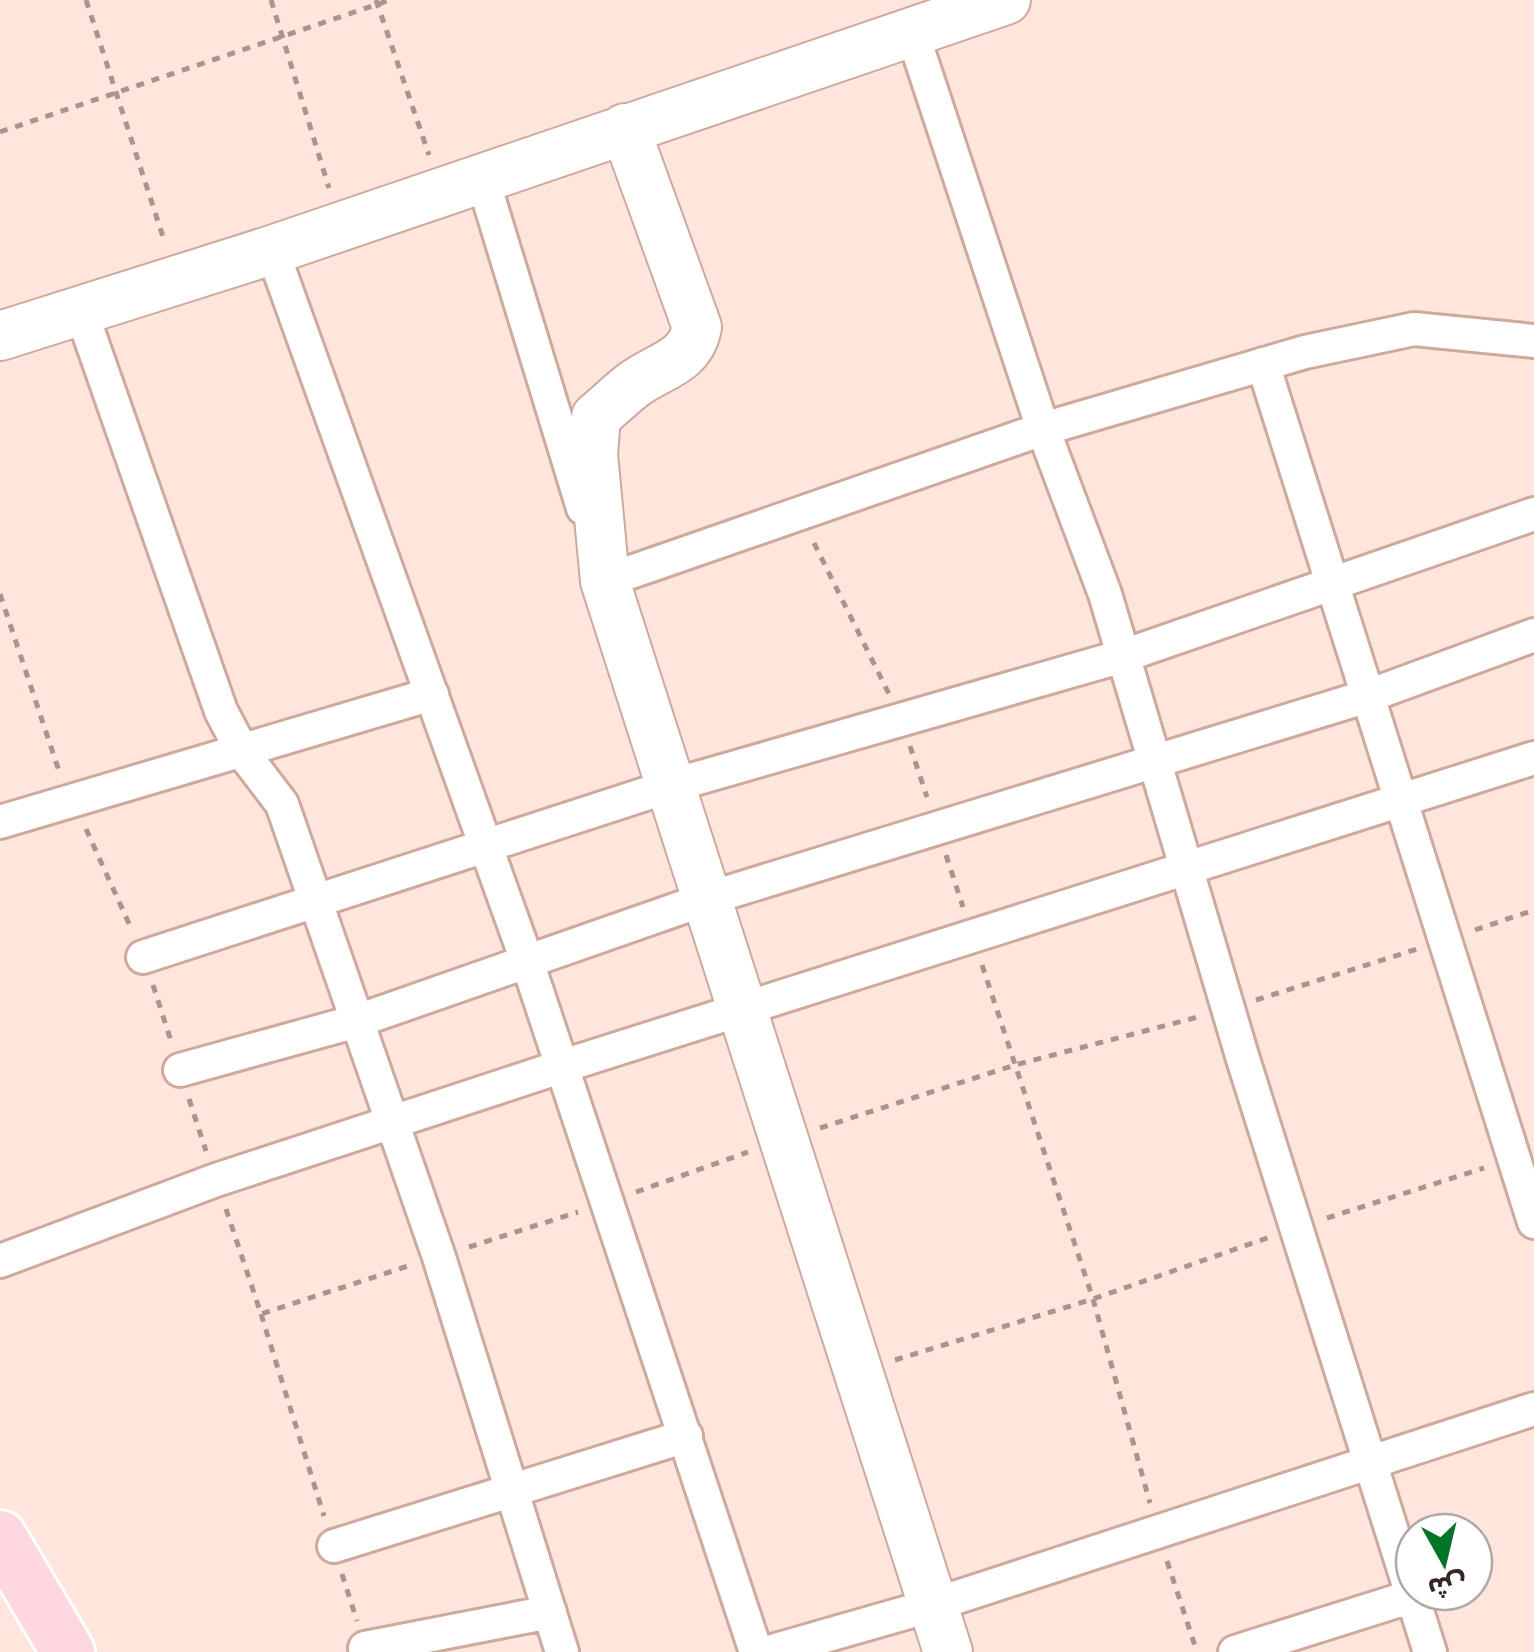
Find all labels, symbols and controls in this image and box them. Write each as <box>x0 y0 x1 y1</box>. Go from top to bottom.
north arrow <box>1394 1512 1494 1612</box>
text: ش <box>1426 1567 1469 1605</box>

